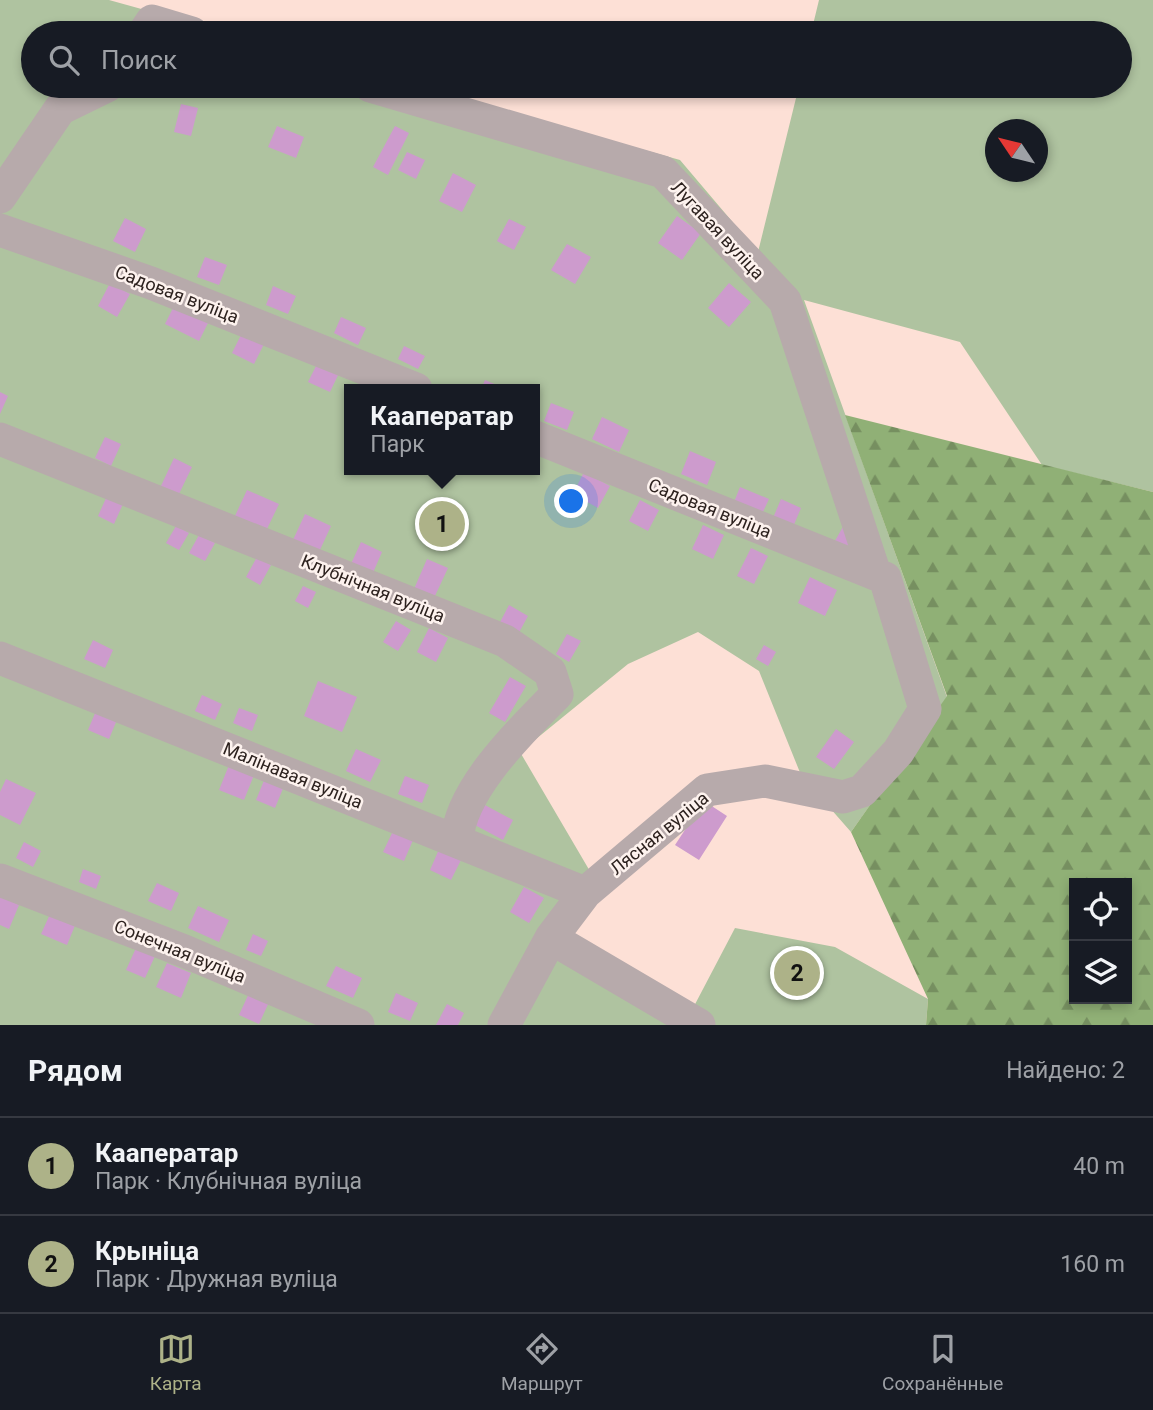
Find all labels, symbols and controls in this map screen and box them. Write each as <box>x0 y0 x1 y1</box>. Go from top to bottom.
search box <box>21 21 1132 98</box>
icon: search <box>45 41 83 79</box>
text: Поиск <box>101 45 177 75</box>
north arrow <box>985 119 1048 182</box>
street label: Лугавая вуліца <box>667 177 769 283</box>
street label: Садовая вуліца <box>112 261 242 327</box>
popup <box>344 384 540 475</box>
text: Кааператар <box>370 401 514 431</box>
text: Парк <box>370 431 425 458</box>
street label: Садовая вуліца <box>645 474 775 542</box>
your location <box>554 484 588 518</box>
pin: 1 <box>419 498 465 550</box>
street label: Клубнічная вуліца <box>298 550 448 626</box>
street label: Малінавая вуліца <box>220 737 366 813</box>
street label: Лясная вуліца <box>606 787 712 879</box>
map controls <box>1069 878 1132 1004</box>
button: locate <box>1069 878 1132 941</box>
street label: Сонечная вуліца <box>111 915 249 987</box>
button: layers <box>1069 941 1132 1004</box>
pin: 2 <box>774 947 820 999</box>
text: Рядом <box>28 1053 123 1088</box>
text: Найдено: 2 <box>1006 1057 1125 1084</box>
text: Кааператар <box>95 1138 238 1168</box>
text: 1 <box>44 1153 58 1180</box>
text: 40 m <box>1073 1153 1125 1180</box>
text: Парк · Клубнічная вуліца <box>95 1168 362 1195</box>
text: Крыніца <box>95 1236 199 1266</box>
text: 2 <box>44 1251 58 1278</box>
text: 160 m <box>1060 1251 1125 1278</box>
text: Парк · Дружная вуліца <box>95 1266 338 1293</box>
tab: Карта <box>150 1330 202 1395</box>
tab: Маршрут <box>501 1330 583 1395</box>
tab: Сохранённые <box>882 1330 1003 1395</box>

